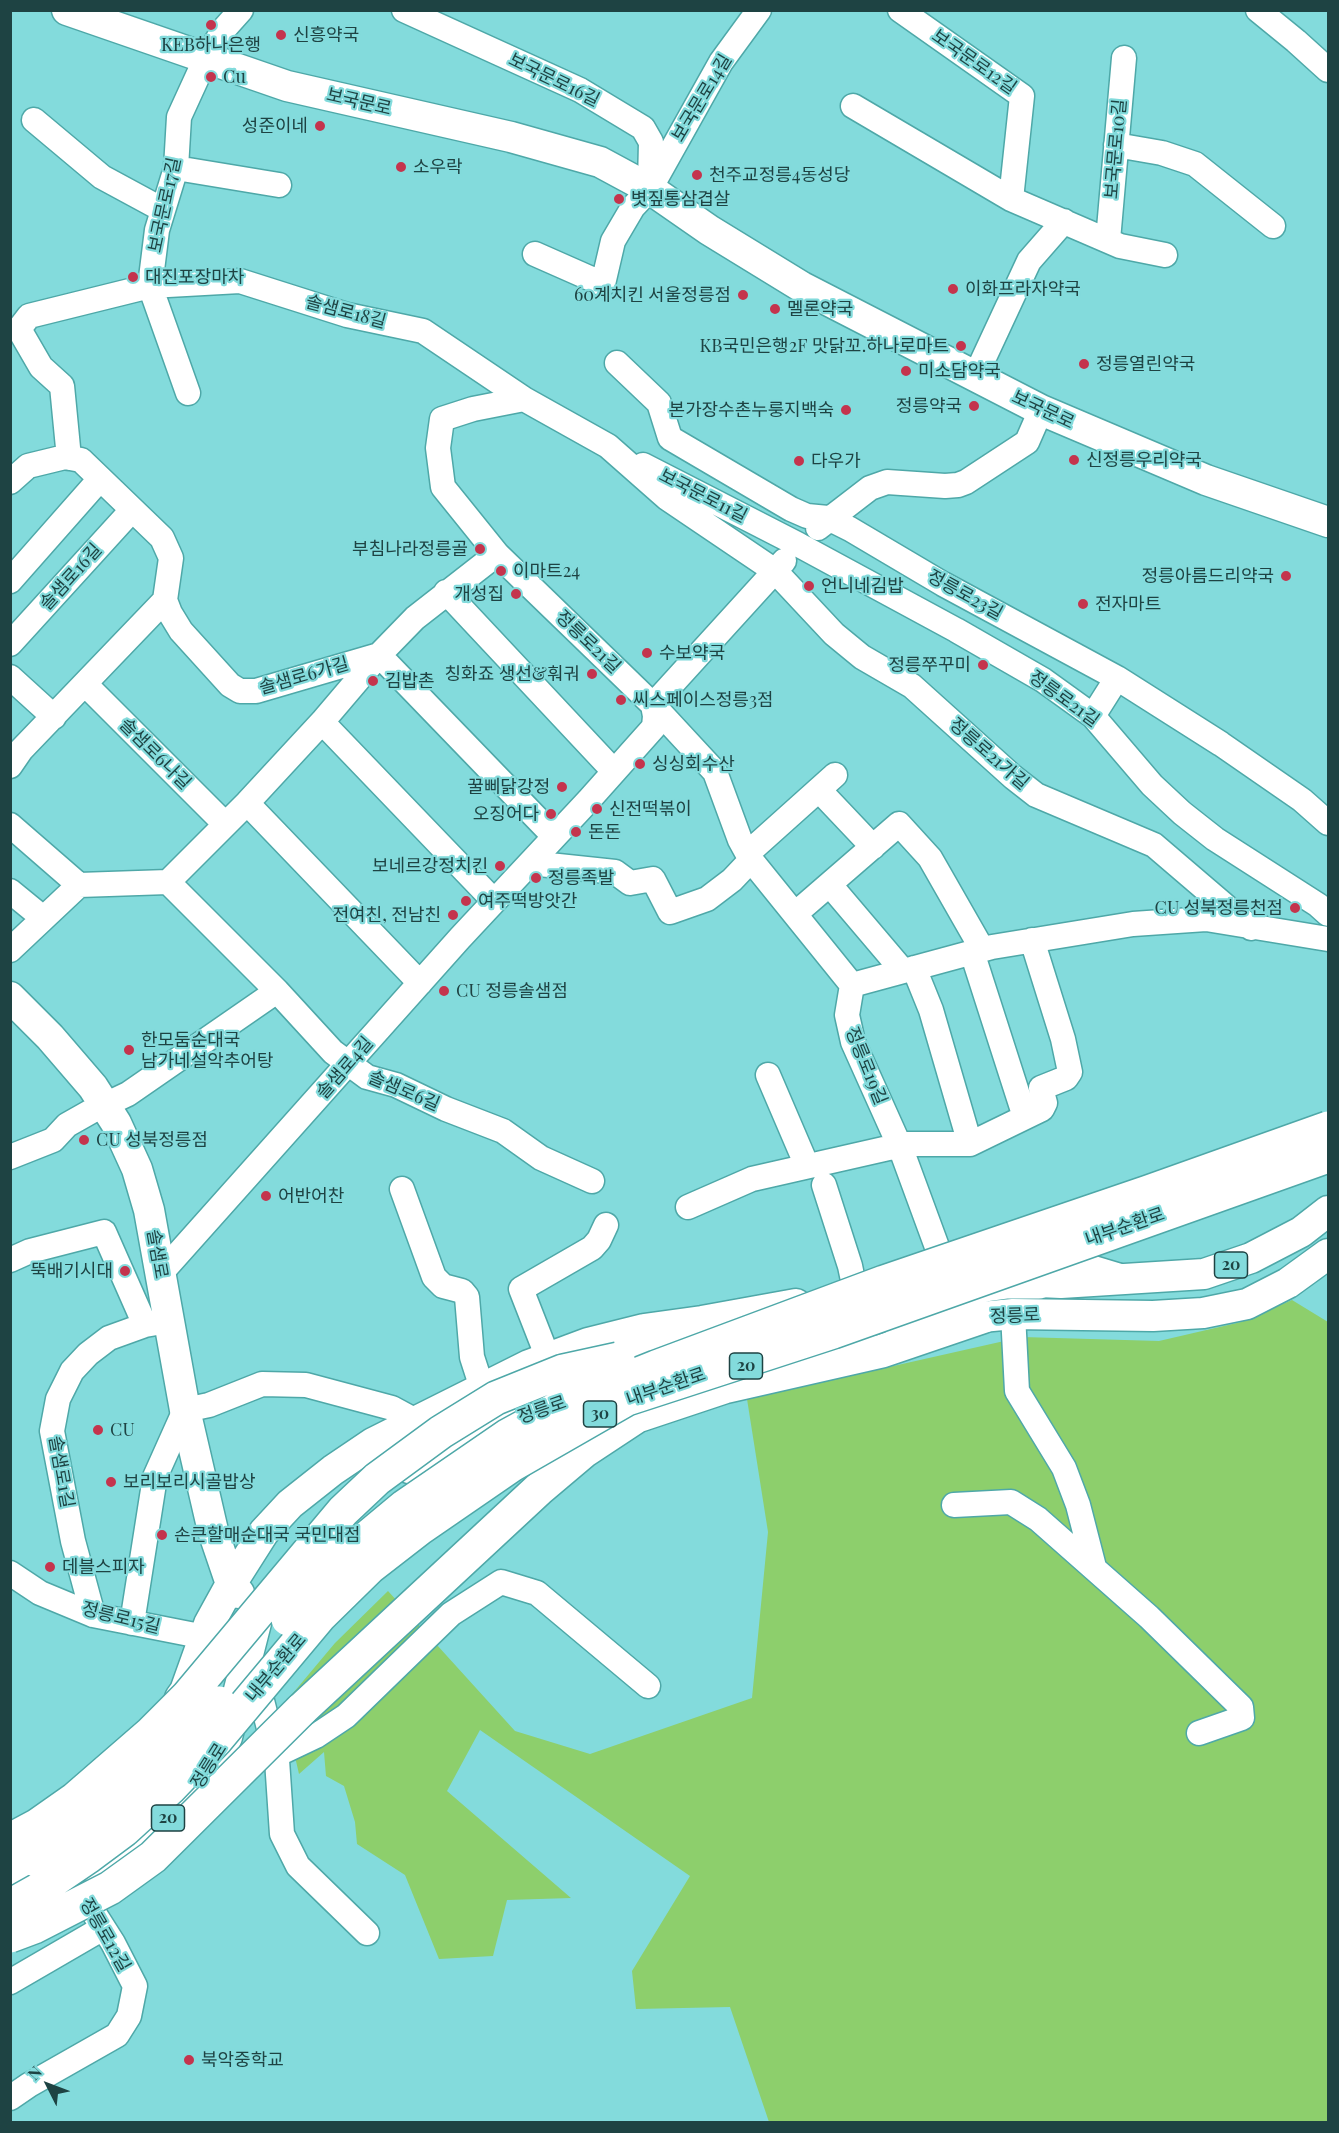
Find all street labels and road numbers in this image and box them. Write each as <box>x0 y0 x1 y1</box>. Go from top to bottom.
street label: 보국문로12길 <box>928 25 1020 99</box>
street label: 보국문로16길 <box>505 49 603 111</box>
street label: 보국문로14길 <box>667 50 737 146</box>
street label: 보국문로 <box>324 84 394 120</box>
street label: 보국문로10길 <box>1101 98 1131 200</box>
street label: 보국문로17길 <box>144 155 186 255</box>
street label: 솔샘로18길 <box>303 291 389 333</box>
street label: 보국문로 <box>1008 386 1078 434</box>
street label: 보국문로11길 <box>655 465 751 527</box>
street label: 솔샘로16길 <box>35 539 107 615</box>
street label: 정릉로23길 <box>923 565 1007 625</box>
street label: 정릉로21길 <box>551 606 625 678</box>
street label: 솔샘로6가길 <box>257 653 351 699</box>
street label: 정릉로21길 <box>1025 666 1103 732</box>
street label: 솔샘로6나길 <box>115 714 195 794</box>
street label: 정릉로21가길 <box>945 714 1033 794</box>
street label: 정릉로19길 <box>841 1024 891 1108</box>
street label: 솔샘로4길 <box>312 1033 378 1103</box>
street label: 솔샘로6길 <box>365 1066 443 1116</box>
street label: 내부순환로 <box>1082 1203 1168 1251</box>
street label: 솔샘로 <box>142 1228 172 1280</box>
road number: 20 <box>1214 1252 1248 1278</box>
street label: 정릉로 <box>990 1304 1040 1328</box>
road number: 20 <box>730 1353 762 1379</box>
street label: 내부순환로 <box>623 1363 709 1411</box>
street label: 정릉로 <box>515 1392 569 1428</box>
road number: 30 <box>584 1401 616 1427</box>
street label: 솔샘로1길 <box>44 1434 78 1510</box>
street label: 정릉로15길 <box>80 1598 162 1638</box>
street label: 내부순환로 <box>241 1629 311 1707</box>
street label: 정릉로 <box>187 1739 231 1793</box>
road number: 20 <box>152 1805 184 1831</box>
street label: 정릉로12길 <box>75 1894 135 1976</box>

